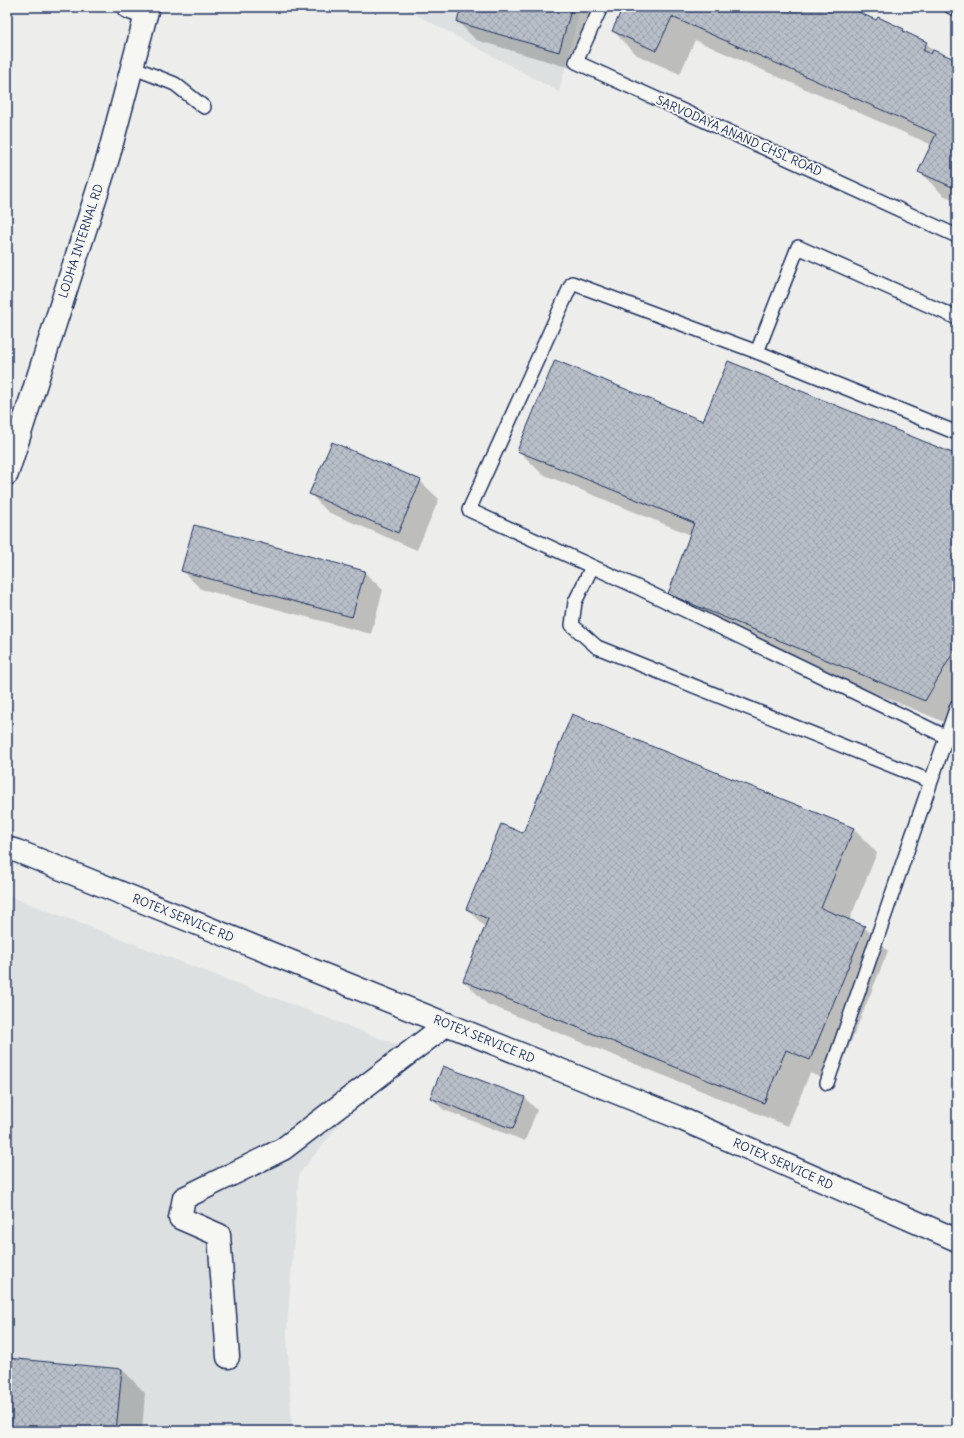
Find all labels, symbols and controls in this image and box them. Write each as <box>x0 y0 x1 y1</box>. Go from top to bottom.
street label: SARVODAYA ANAND CHSL ROAD <box>654 92 825 179</box>
street label: LODHA INTERNAL RD <box>55 182 106 300</box>
street label: ROTEX SERVICE RD <box>130 890 236 945</box>
street label: ROTEX SERVICE RD <box>431 1011 537 1066</box>
street label: ROTEX SERVICE RD <box>731 1135 836 1192</box>

